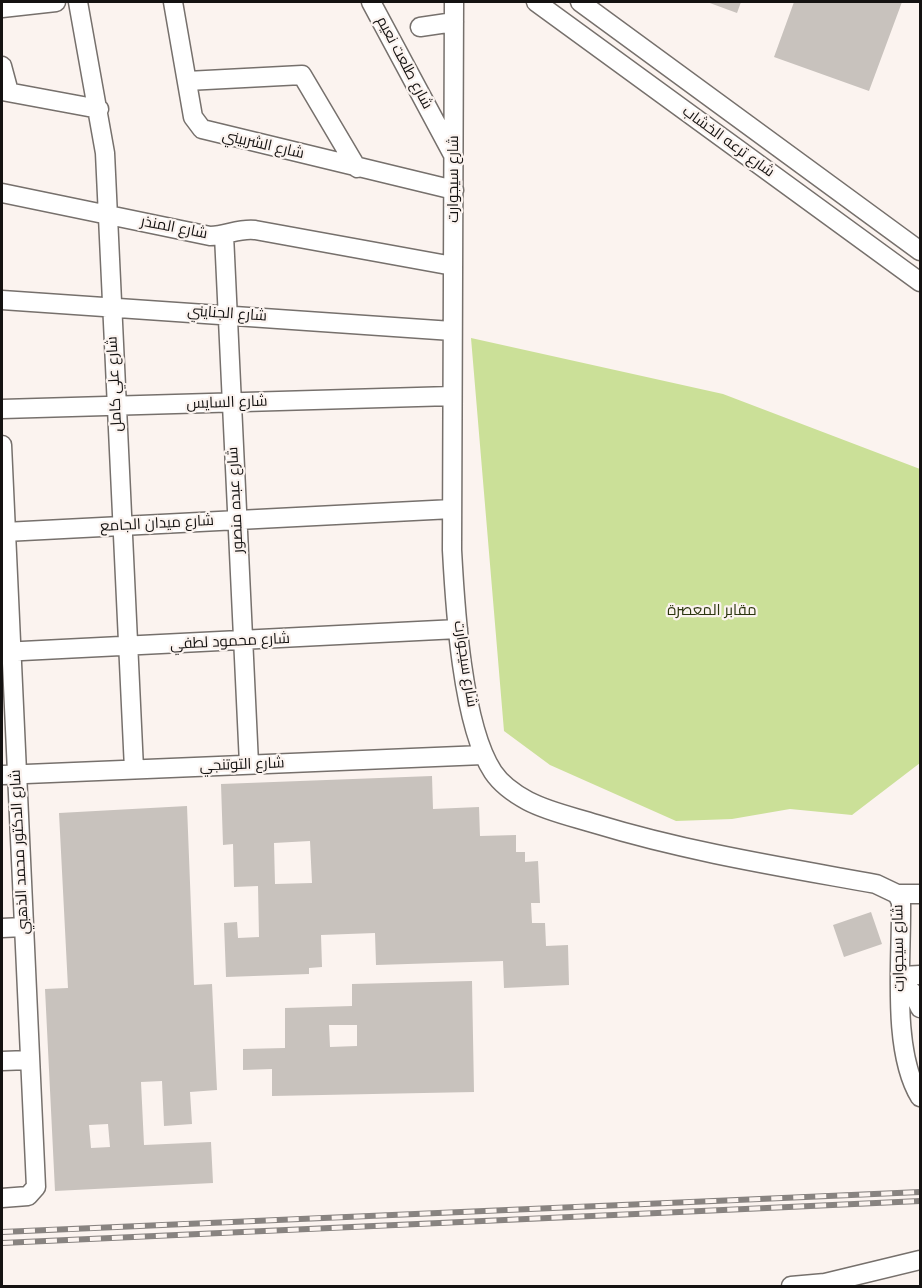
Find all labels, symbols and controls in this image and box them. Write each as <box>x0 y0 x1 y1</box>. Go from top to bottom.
street label: شارع طلعت نعيم <box>372 14 436 112</box>
street label: شارع ترعه الخشاب <box>678 103 778 181</box>
street label: شارع الشربيني <box>220 127 306 163</box>
street label: شارع سيجوارت <box>445 135 463 223</box>
street label: شارع المنذر <box>139 213 209 243</box>
street label: شارع الجنايني <box>187 302 267 326</box>
street label: شارع علي كامل <box>104 336 126 432</box>
street label: شارع السايس <box>186 393 268 413</box>
street label: شارع عبده منصور <box>224 446 248 554</box>
street label: شارع ميدان الجامع <box>100 512 214 536</box>
park label: مقابر المعصرة <box>667 602 757 620</box>
street label: شارع سيجوارت <box>449 619 481 709</box>
street label: شارع محمود لطفي <box>170 630 290 654</box>
street label: شارع التوتنجي <box>199 755 285 775</box>
street label: شارع الدكتور محمد الذهبي <box>7 769 33 935</box>
street label: شارع سيجوارت <box>889 904 909 992</box>

